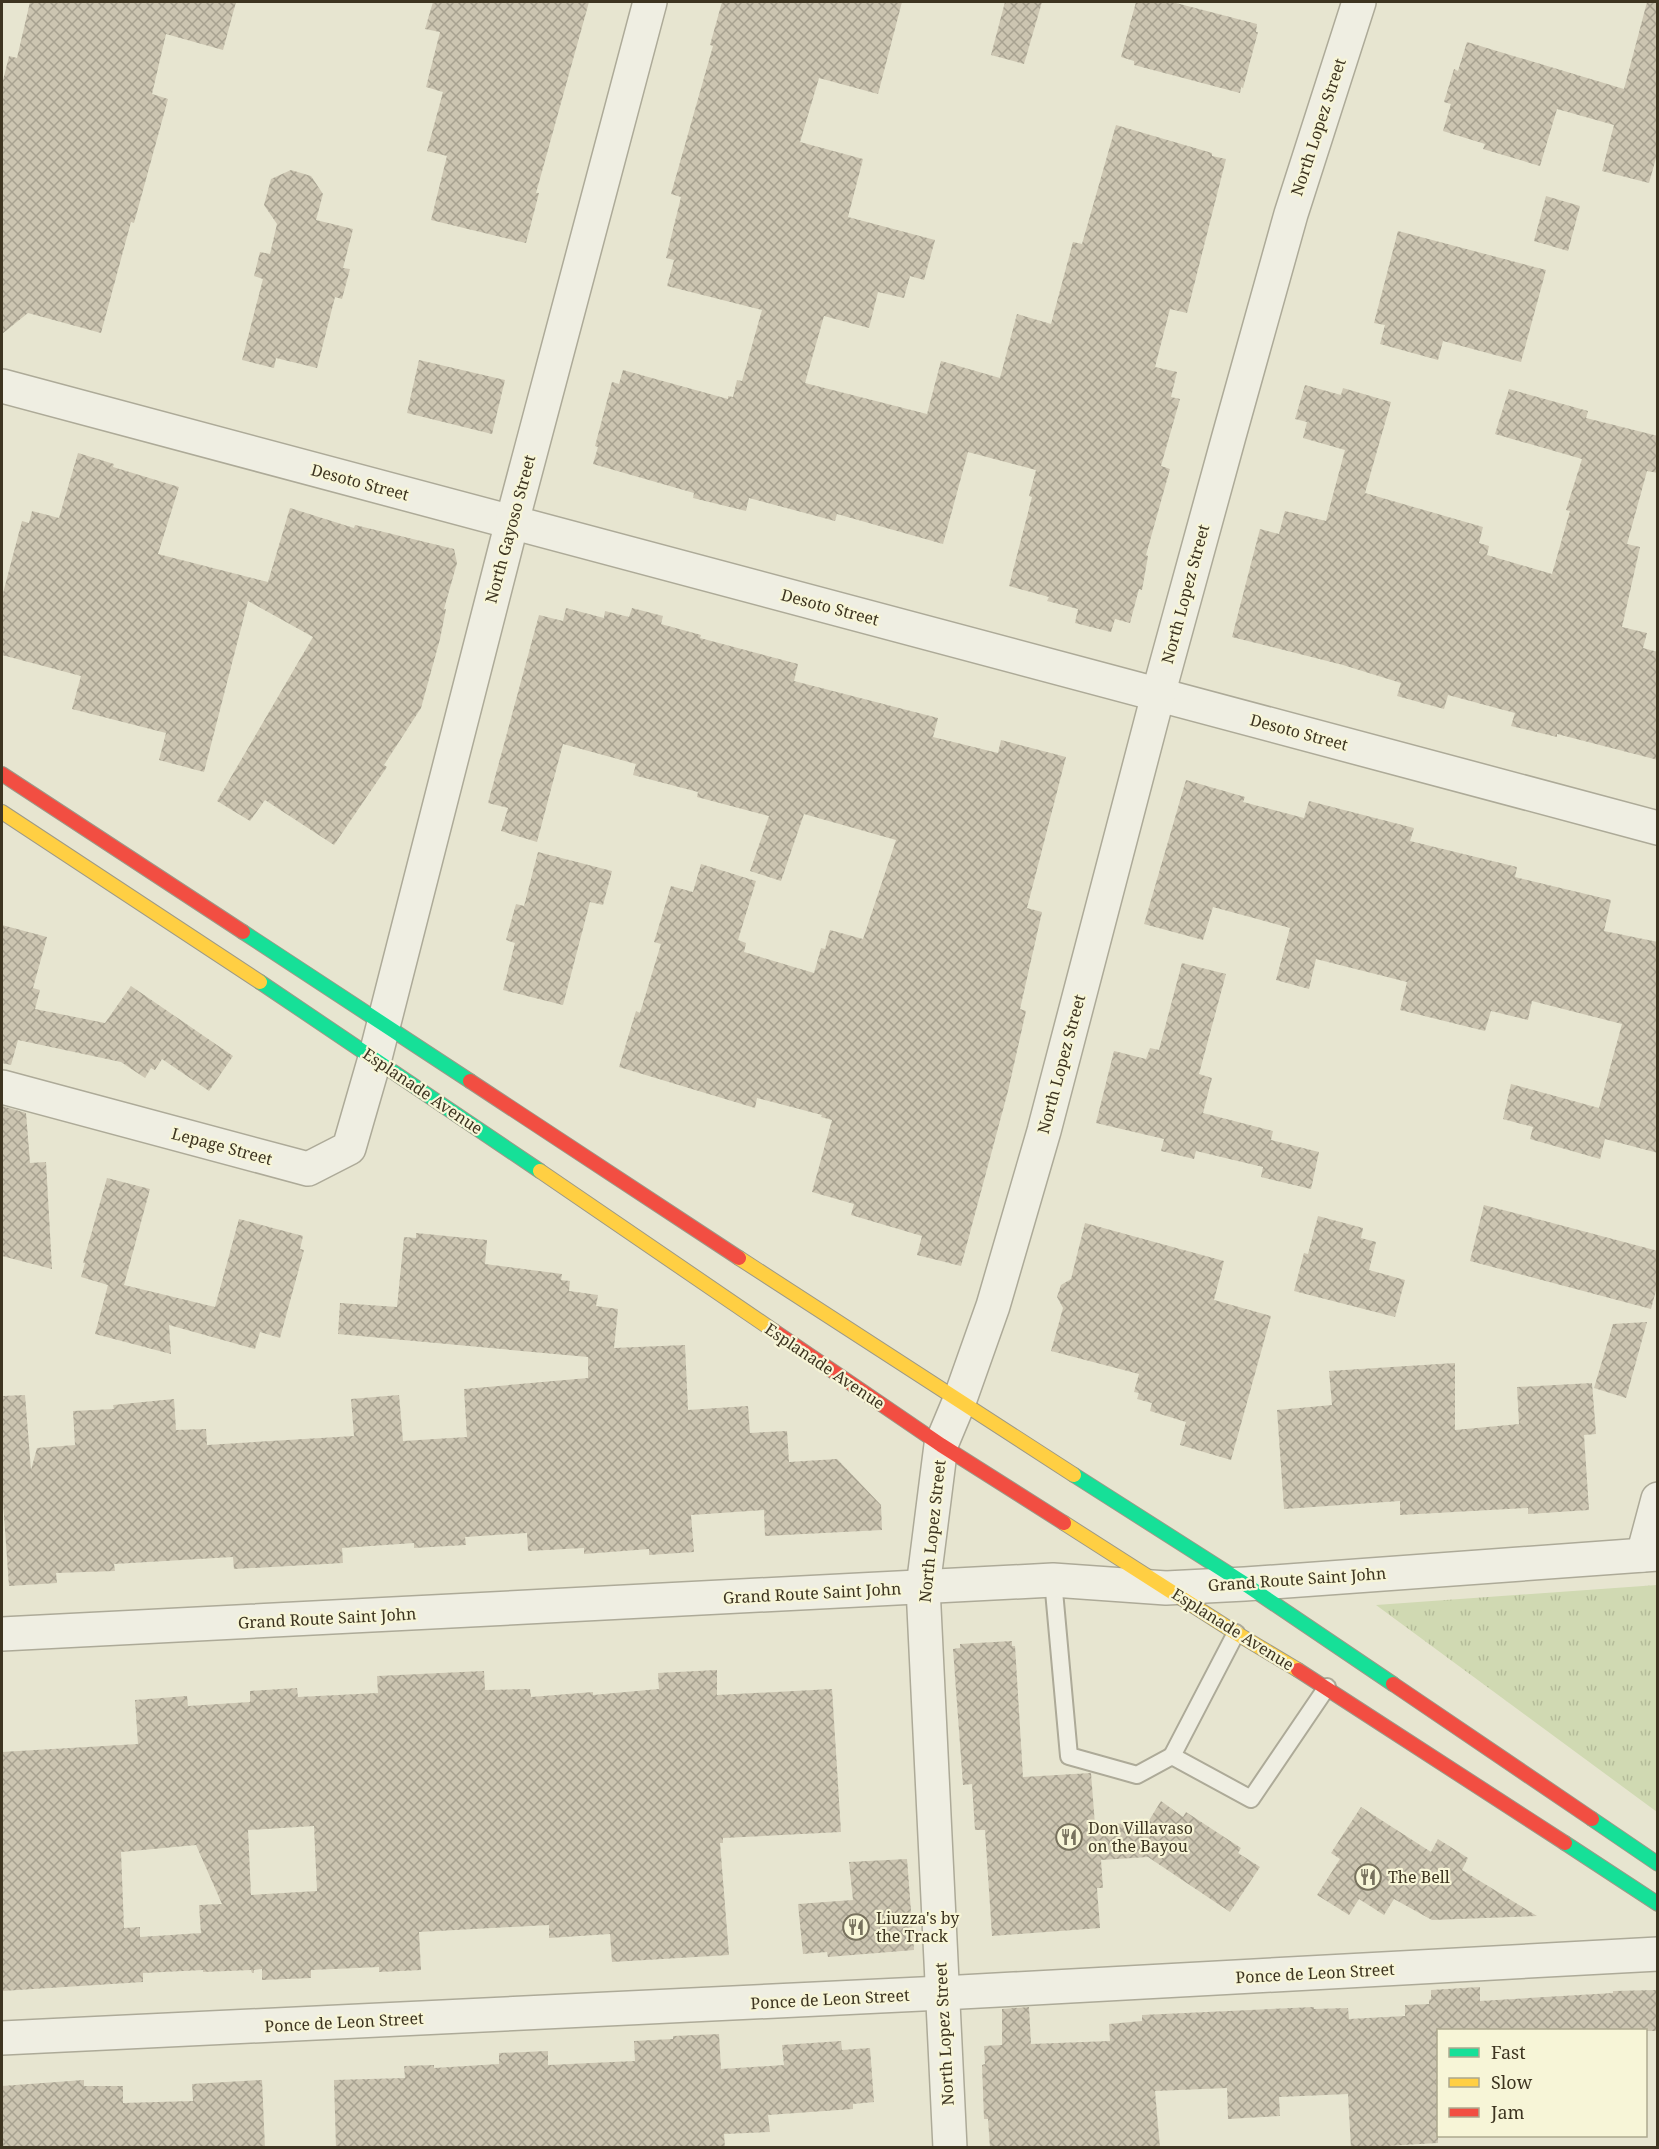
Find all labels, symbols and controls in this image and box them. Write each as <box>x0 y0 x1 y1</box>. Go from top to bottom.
street label: North Lopez Street <box>1285 55 1351 199</box>
street label: North Gayoso Street <box>480 452 540 606</box>
street label: Desoto Street <box>309 458 412 506</box>
street label: North Lopez Street <box>1156 522 1214 666</box>
street label: Desoto Street <box>779 583 882 631</box>
street label: Desoto Street <box>1248 708 1351 756</box>
street label: North Lopez Street <box>1032 992 1090 1136</box>
street label: Esplanade Avenue <box>359 1043 487 1139</box>
street label: Lepage Street <box>169 1122 275 1170</box>
street label: Esplanade Avenue <box>761 1318 889 1414</box>
street label: North Lopez Street <box>914 1458 950 1603</box>
street label: Grand Route Saint John <box>1207 1562 1387 1596</box>
street label: Grand Route Saint John <box>722 1577 902 1609</box>
street label: Esplanade Avenue <box>1168 1583 1298 1675</box>
street label: Grand Route Saint John <box>237 1602 417 1634</box>
place label: Don Villavaso on the Bayou <box>1088 1817 1193 1857</box>
restaurant icon: Don Villavaso on the Bayou <box>1054 1822 1084 1852</box>
restaurant icon: The Bell <box>1353 1862 1383 1892</box>
place label: The Bell <box>1388 1866 1450 1888</box>
place label: Liuzza's by the Track <box>876 1907 960 1947</box>
restaurant icon: Liuzza's by the Track <box>841 1912 871 1942</box>
street label: Ponce de Leon Street <box>1235 1958 1395 1988</box>
street label: North Lopez Street <box>929 1961 959 2106</box>
street label: Ponce de Leon Street <box>750 1984 910 2014</box>
street label: Ponce de Leon Street <box>264 2007 424 2037</box>
legend <box>1437 2029 1647 2137</box>
text: Fast <box>1491 2040 1526 2064</box>
text: Slow <box>1491 2070 1533 2094</box>
text: Jam <box>1490 2100 1525 2124</box>

